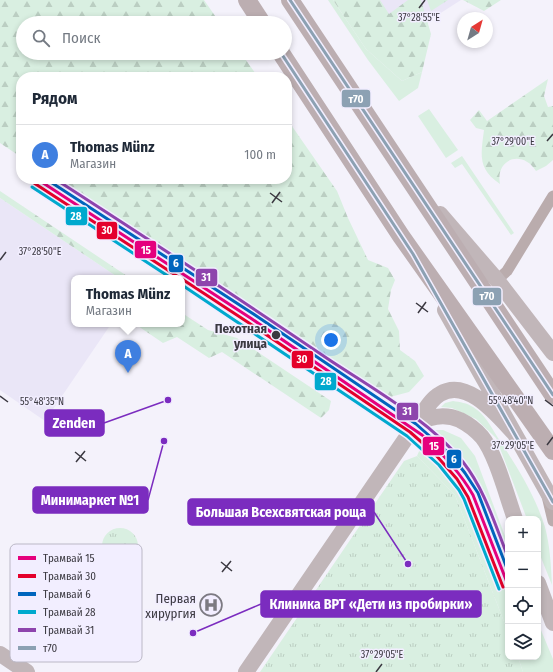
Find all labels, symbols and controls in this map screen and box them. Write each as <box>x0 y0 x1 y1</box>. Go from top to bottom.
text: 37°28'55"E <box>398 12 440 24</box>
north arrow <box>457 12 493 48</box>
search box <box>16 16 292 60</box>
icon: search <box>30 27 52 49</box>
text: Поиск <box>62 29 100 47</box>
text: Рядом <box>32 88 77 109</box>
line badge: т70 <box>341 89 371 108</box>
text: т70 <box>349 93 364 106</box>
text: 37°29'00"E <box>491 136 535 148</box>
text: Thomas Münz <box>70 138 154 156</box>
text: A <box>41 147 49 162</box>
text: 100 m <box>244 147 276 162</box>
text: Магазин <box>70 156 116 171</box>
line badge: 28 <box>65 206 88 226</box>
text: 28 <box>70 210 82 223</box>
line badge: 30 <box>96 221 118 240</box>
text: 30 <box>100 224 113 237</box>
line badge: 15 <box>134 240 157 259</box>
text: 15 <box>141 244 152 257</box>
text: 37°28'50"E <box>19 246 62 258</box>
line badge: 6 <box>168 254 184 273</box>
text: 6 <box>173 257 179 270</box>
line badge: 31 <box>195 268 218 287</box>
text: 31 <box>200 271 211 284</box>
popup <box>71 275 185 327</box>
text: Thomas Münz <box>86 285 170 303</box>
line badge: т70 <box>472 287 502 306</box>
text: т70 <box>480 290 495 303</box>
text: Магазин <box>86 303 132 318</box>
place label: Пехотная улица <box>215 321 268 351</box>
marker: Пехотная улица <box>270 329 282 341</box>
your location <box>321 330 341 350</box>
pin: A <box>115 340 141 373</box>
line badge: 30 <box>291 350 314 369</box>
text: 30 <box>295 353 308 366</box>
line badge: 28 <box>314 372 337 391</box>
text: 28 <box>320 375 332 388</box>
text: 55°48'40"N <box>489 395 533 407</box>
text: 55°48'35"N <box>20 396 64 408</box>
line badge: 31 <box>396 402 419 421</box>
text: 31 <box>401 405 412 418</box>
callout: Zenden <box>45 410 104 436</box>
text: Zenden <box>52 415 96 432</box>
line badge: 15 <box>422 436 445 456</box>
text: 15 <box>429 440 440 453</box>
text: 37°29'05"E <box>492 440 535 452</box>
line badge: 6 <box>446 449 462 469</box>
text: 6 <box>451 453 457 466</box>
callout: Минимаркет №1 <box>33 487 148 513</box>
text: Минимаркет №1 <box>41 492 139 509</box>
callout: Большая Всехсвятская роща <box>188 499 374 525</box>
text: Большая Всехсвятская роща <box>196 504 366 521</box>
map controls <box>505 516 541 660</box>
button: + <box>505 516 541 552</box>
legend <box>10 544 142 662</box>
text: Трамвай 15 <box>43 552 95 565</box>
button: − <box>505 552 541 588</box>
text: Трамвай 30 <box>43 570 96 583</box>
text: Трамвай 6 <box>43 588 91 601</box>
button: locate <box>505 588 541 624</box>
place label: Первая хирургия <box>145 591 196 621</box>
callout: Клиника ВРТ «Дети из пробирки» <box>261 591 481 617</box>
hospital icon: Первая хирургия <box>198 592 224 618</box>
text: Клиника ВРТ «Дети из пробирки» <box>269 596 473 613</box>
text: Трамвай 28 <box>43 606 96 619</box>
text: Трамвай 31 <box>43 624 94 637</box>
button: layers <box>505 624 541 660</box>
text: т70 <box>43 642 57 655</box>
text: 37°29'05"E <box>361 649 404 661</box>

